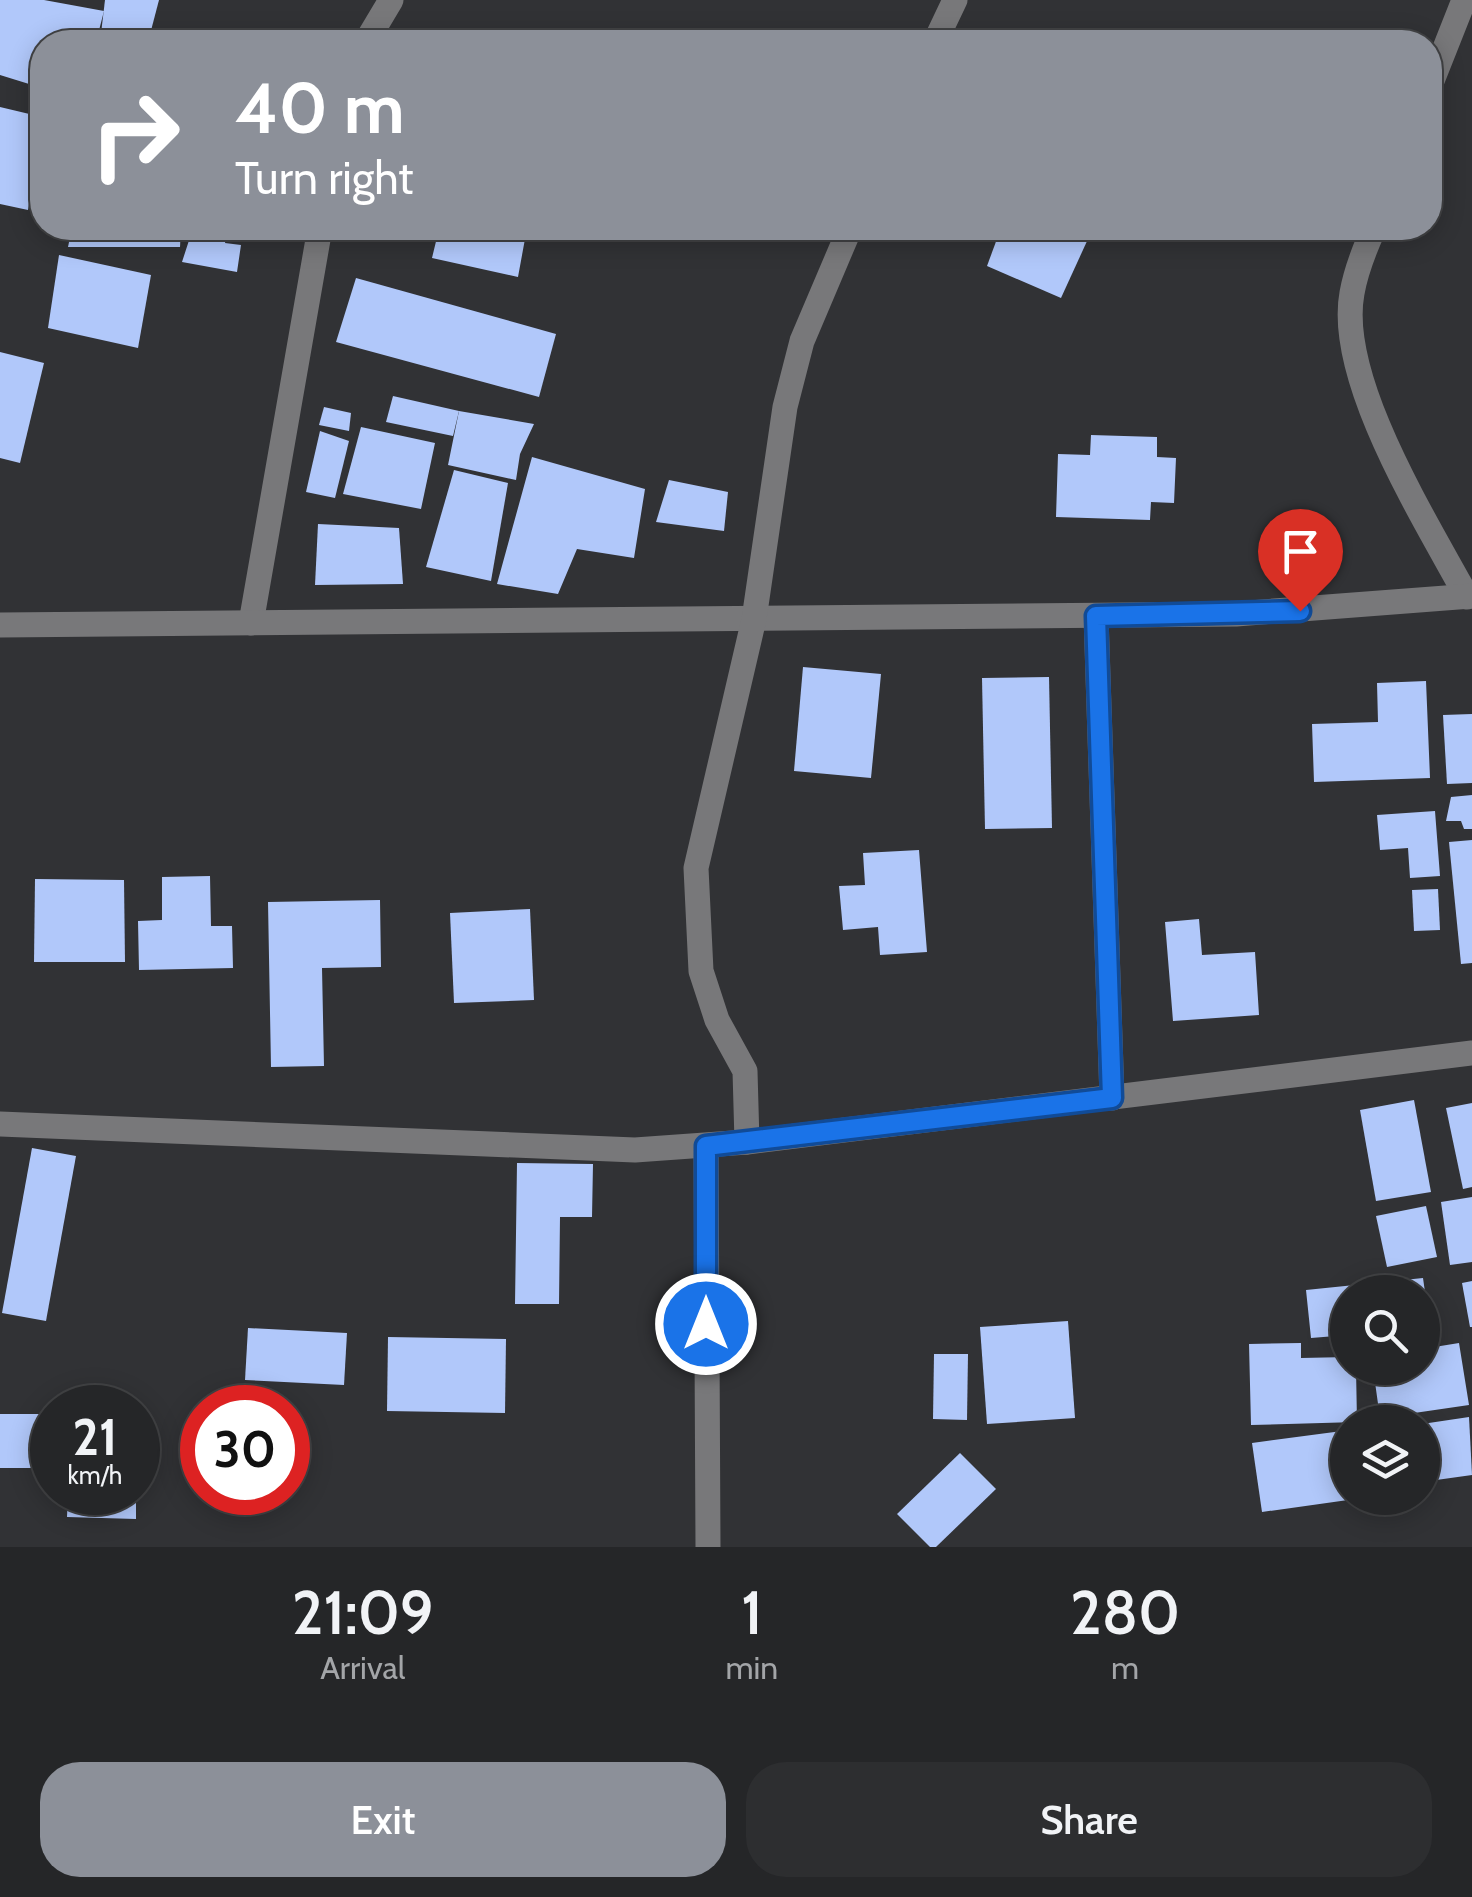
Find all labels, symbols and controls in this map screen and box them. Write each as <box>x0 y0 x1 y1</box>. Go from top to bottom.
text: 40 m <box>235 65 404 151</box>
icon: right <box>70 70 200 200</box>
text: Turn right <box>235 151 414 205</box>
pin <box>1258 509 1343 612</box>
icon: arrive <box>1273 524 1328 579</box>
position arrow <box>654 1272 758 1376</box>
map controls <box>1330 1275 1440 1515</box>
button: search <box>1330 1275 1440 1385</box>
speed limit sign: 30 <box>180 1385 310 1515</box>
button: layers <box>1330 1405 1440 1515</box>
text: 21 <box>73 1407 117 1468</box>
text: km/h <box>68 1460 122 1490</box>
text: 21:09 <box>292 1576 434 1649</box>
text: 1 <box>741 1576 762 1649</box>
text: 280 <box>1070 1576 1180 1649</box>
text: Arrival <box>320 1648 405 1687</box>
text: min <box>726 1648 778 1687</box>
text: m <box>1111 1648 1139 1687</box>
button: Exit <box>40 1762 726 1877</box>
button: Share <box>746 1762 1432 1877</box>

